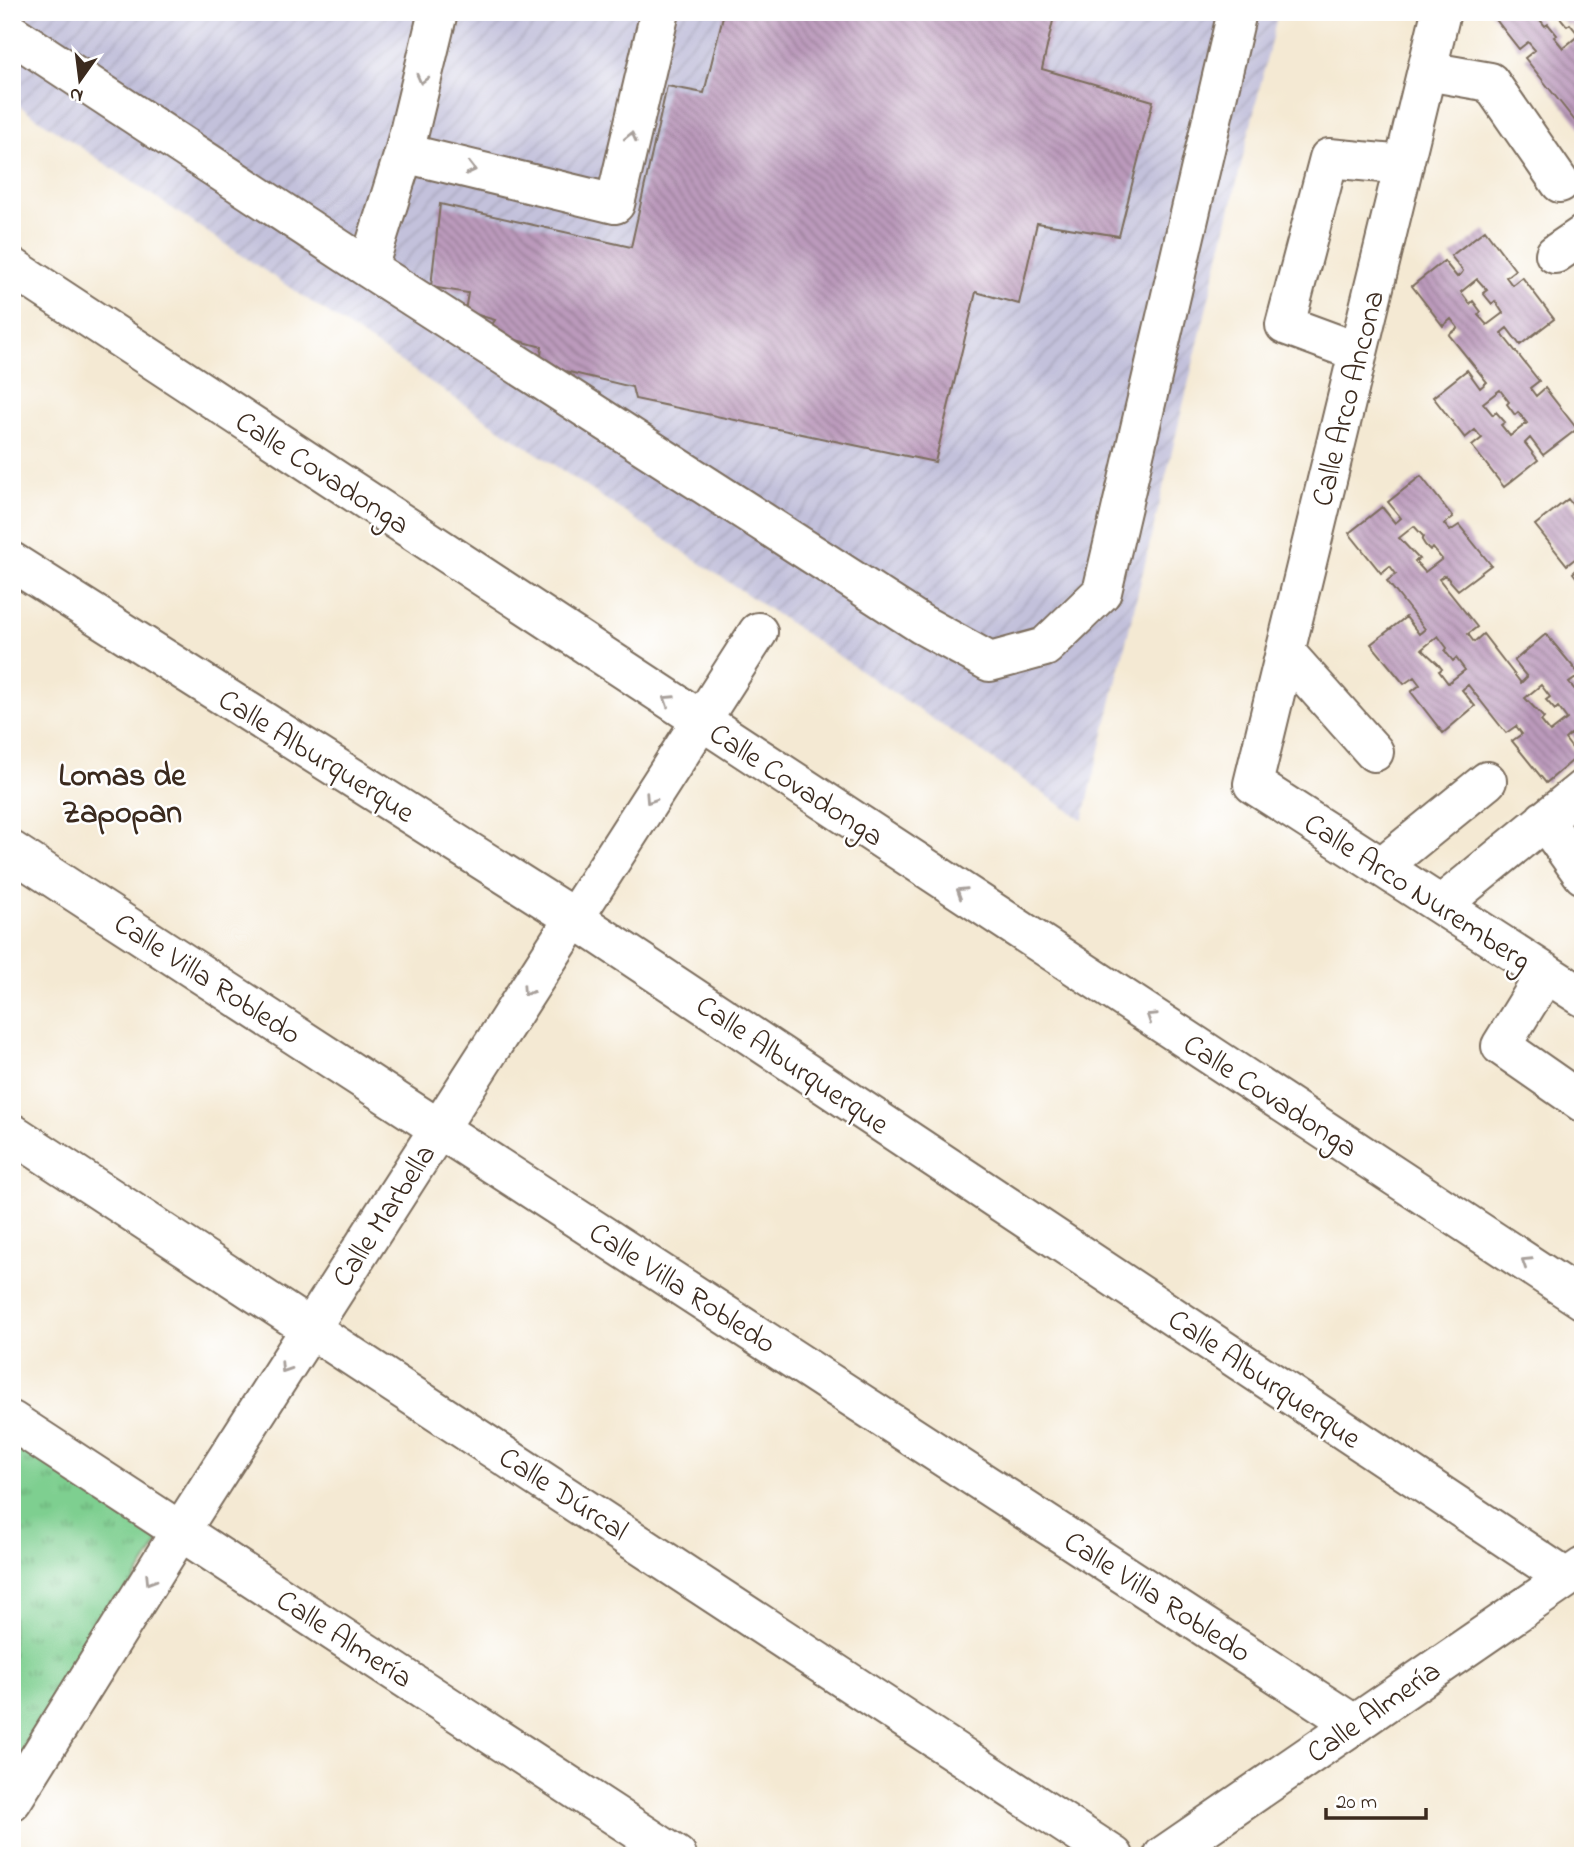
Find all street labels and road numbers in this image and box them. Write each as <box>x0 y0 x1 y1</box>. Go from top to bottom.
street label: Calle Arco Ancona <box>1302 286 1398 511</box>
street label: Calle Covadonga <box>225 401 417 548</box>
street label: Calle Alburquerque <box>208 679 423 836</box>
street label: Calle Covadonga <box>699 713 891 860</box>
street label: Calle Arco Nuremberg <box>1294 803 1539 984</box>
street label: Calle Villa Robledo <box>104 903 309 1058</box>
street label: Calle Alburquerque <box>686 985 897 1148</box>
street label: Calle Covadonga <box>1173 1024 1365 1171</box>
street label: Calle Marbella <box>323 1136 448 1297</box>
street label: Calle Villa Robledo <box>579 1212 784 1367</box>
street label: Calle Alburquerque <box>1158 1299 1369 1462</box>
street label: Calle Dúrcal <box>489 1437 636 1554</box>
street label: Calle Villa Robledo <box>1054 1521 1259 1676</box>
street label: Calle Almería <box>266 1580 420 1701</box>
street label: Calle Almería <box>1299 1651 1451 1776</box>

